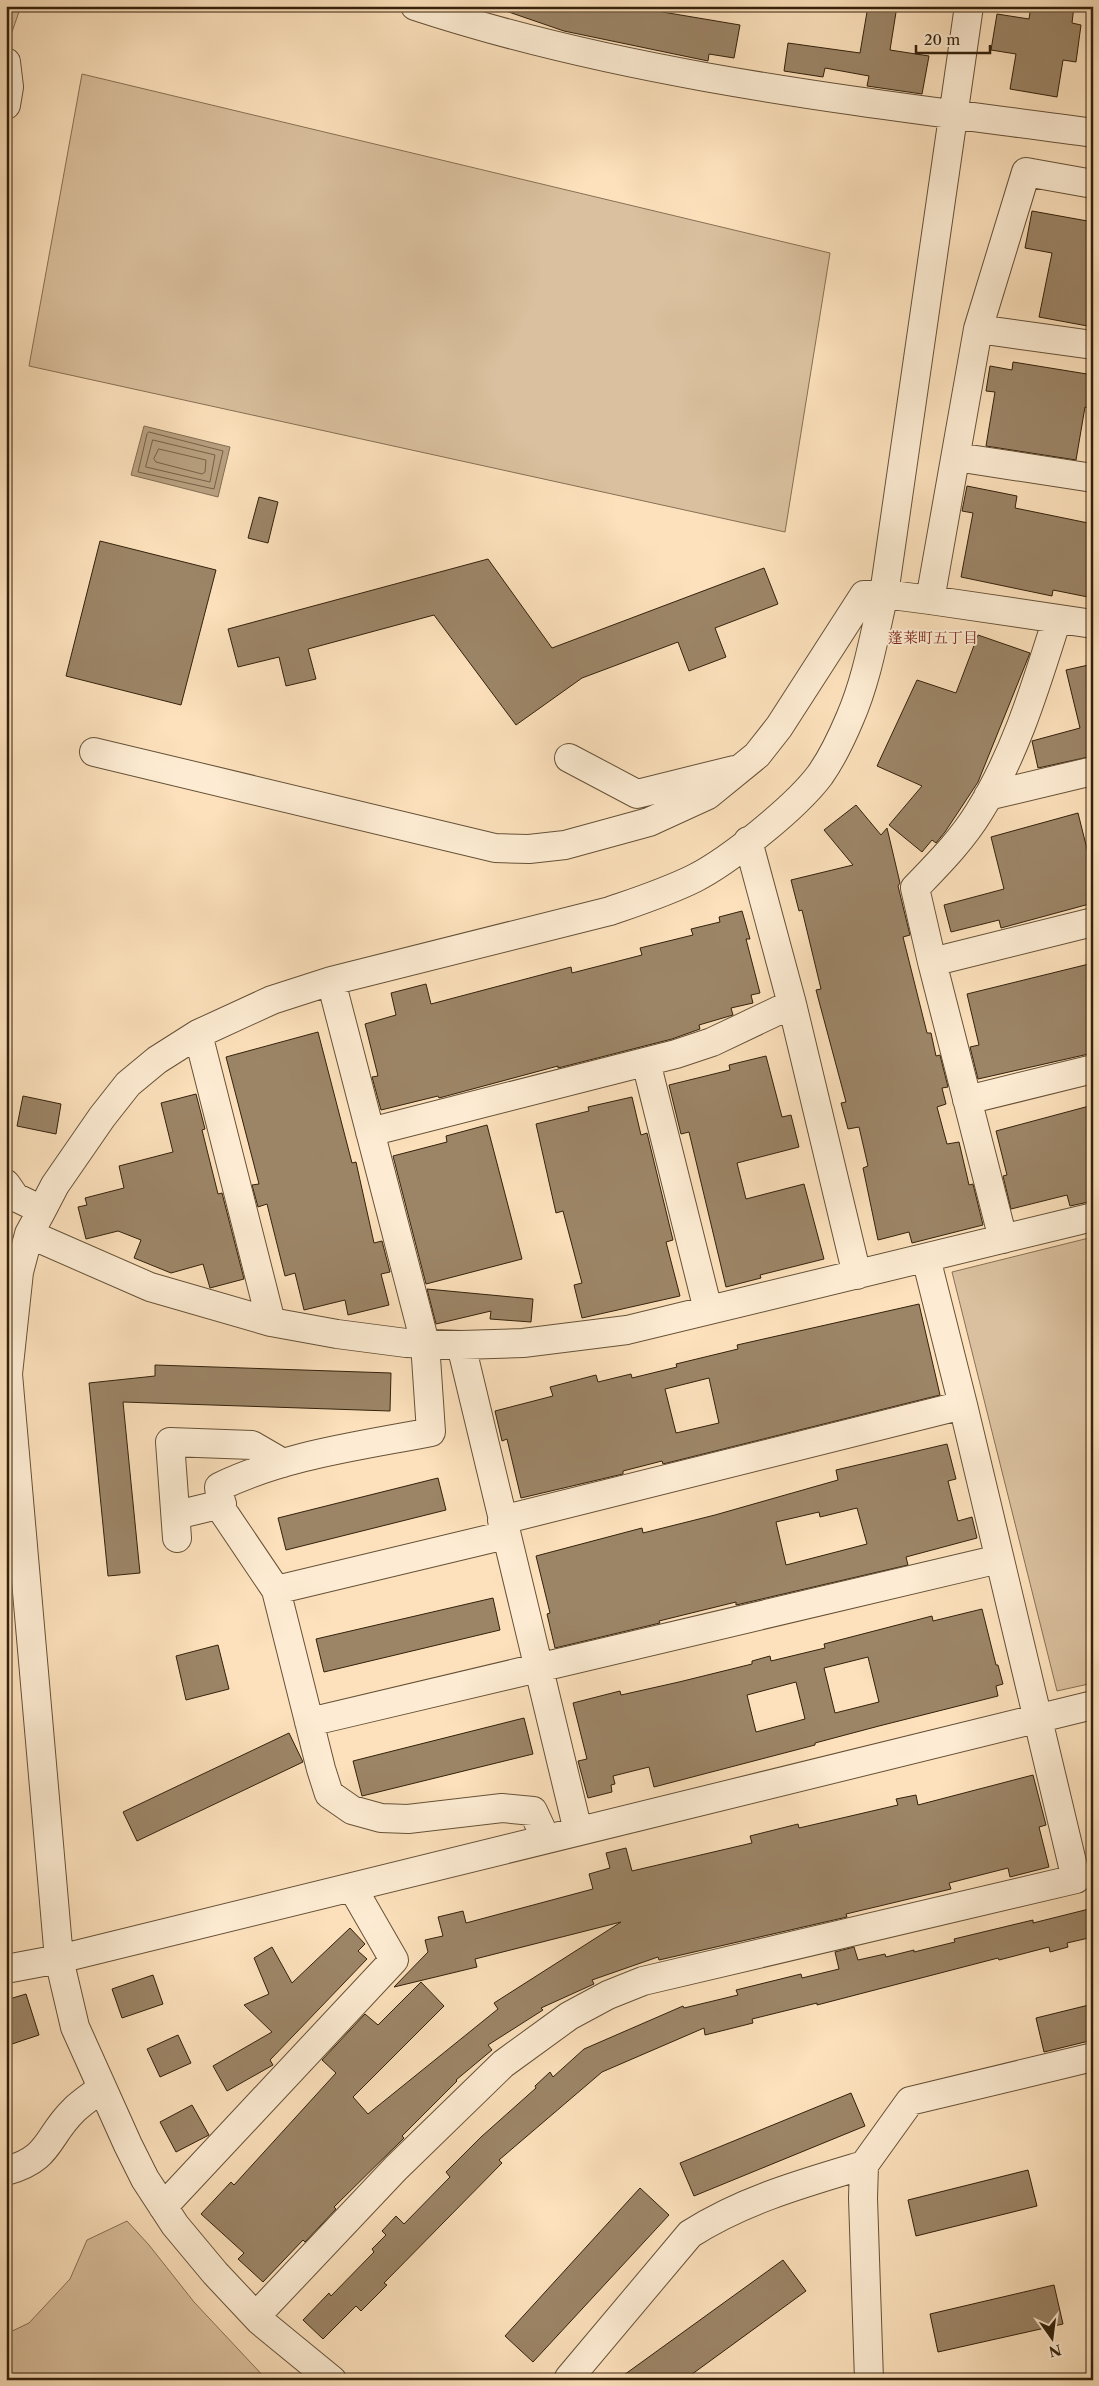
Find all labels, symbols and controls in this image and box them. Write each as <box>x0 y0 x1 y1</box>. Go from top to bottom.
scale bar <box>916 22 990 54</box>
text: 20 m <box>924 30 960 49</box>
district label: 蓬莱町五丁目 <box>888 628 978 647</box>
north arrow <box>1026 2314 1076 2364</box>
text: N <box>1047 2340 1063 2361</box>

